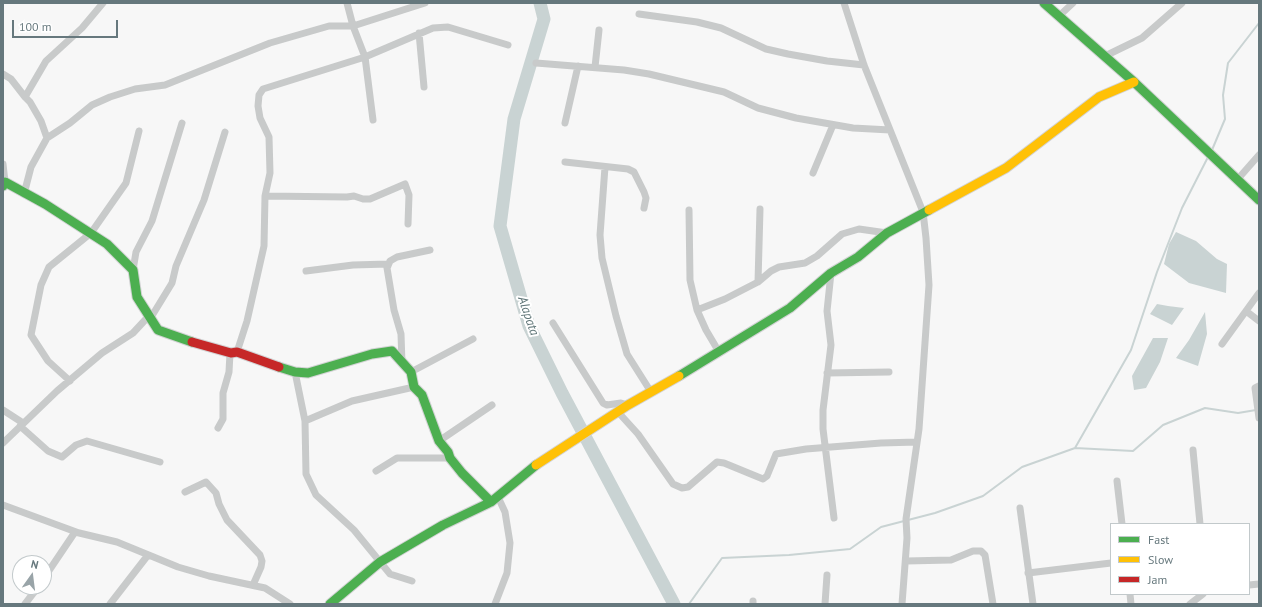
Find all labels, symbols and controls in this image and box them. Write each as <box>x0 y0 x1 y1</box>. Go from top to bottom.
scale bar <box>14 12 120 38</box>
text: 100 m <box>19 19 52 34</box>
water label: Alapata <box>514 294 542 338</box>
legend <box>1110 523 1250 595</box>
text: Fast <box>1148 532 1169 547</box>
text: Slow <box>1148 552 1173 567</box>
north arrow <box>12 555 52 595</box>
text: N <box>29 557 40 572</box>
text: Jam <box>1148 572 1167 587</box>

